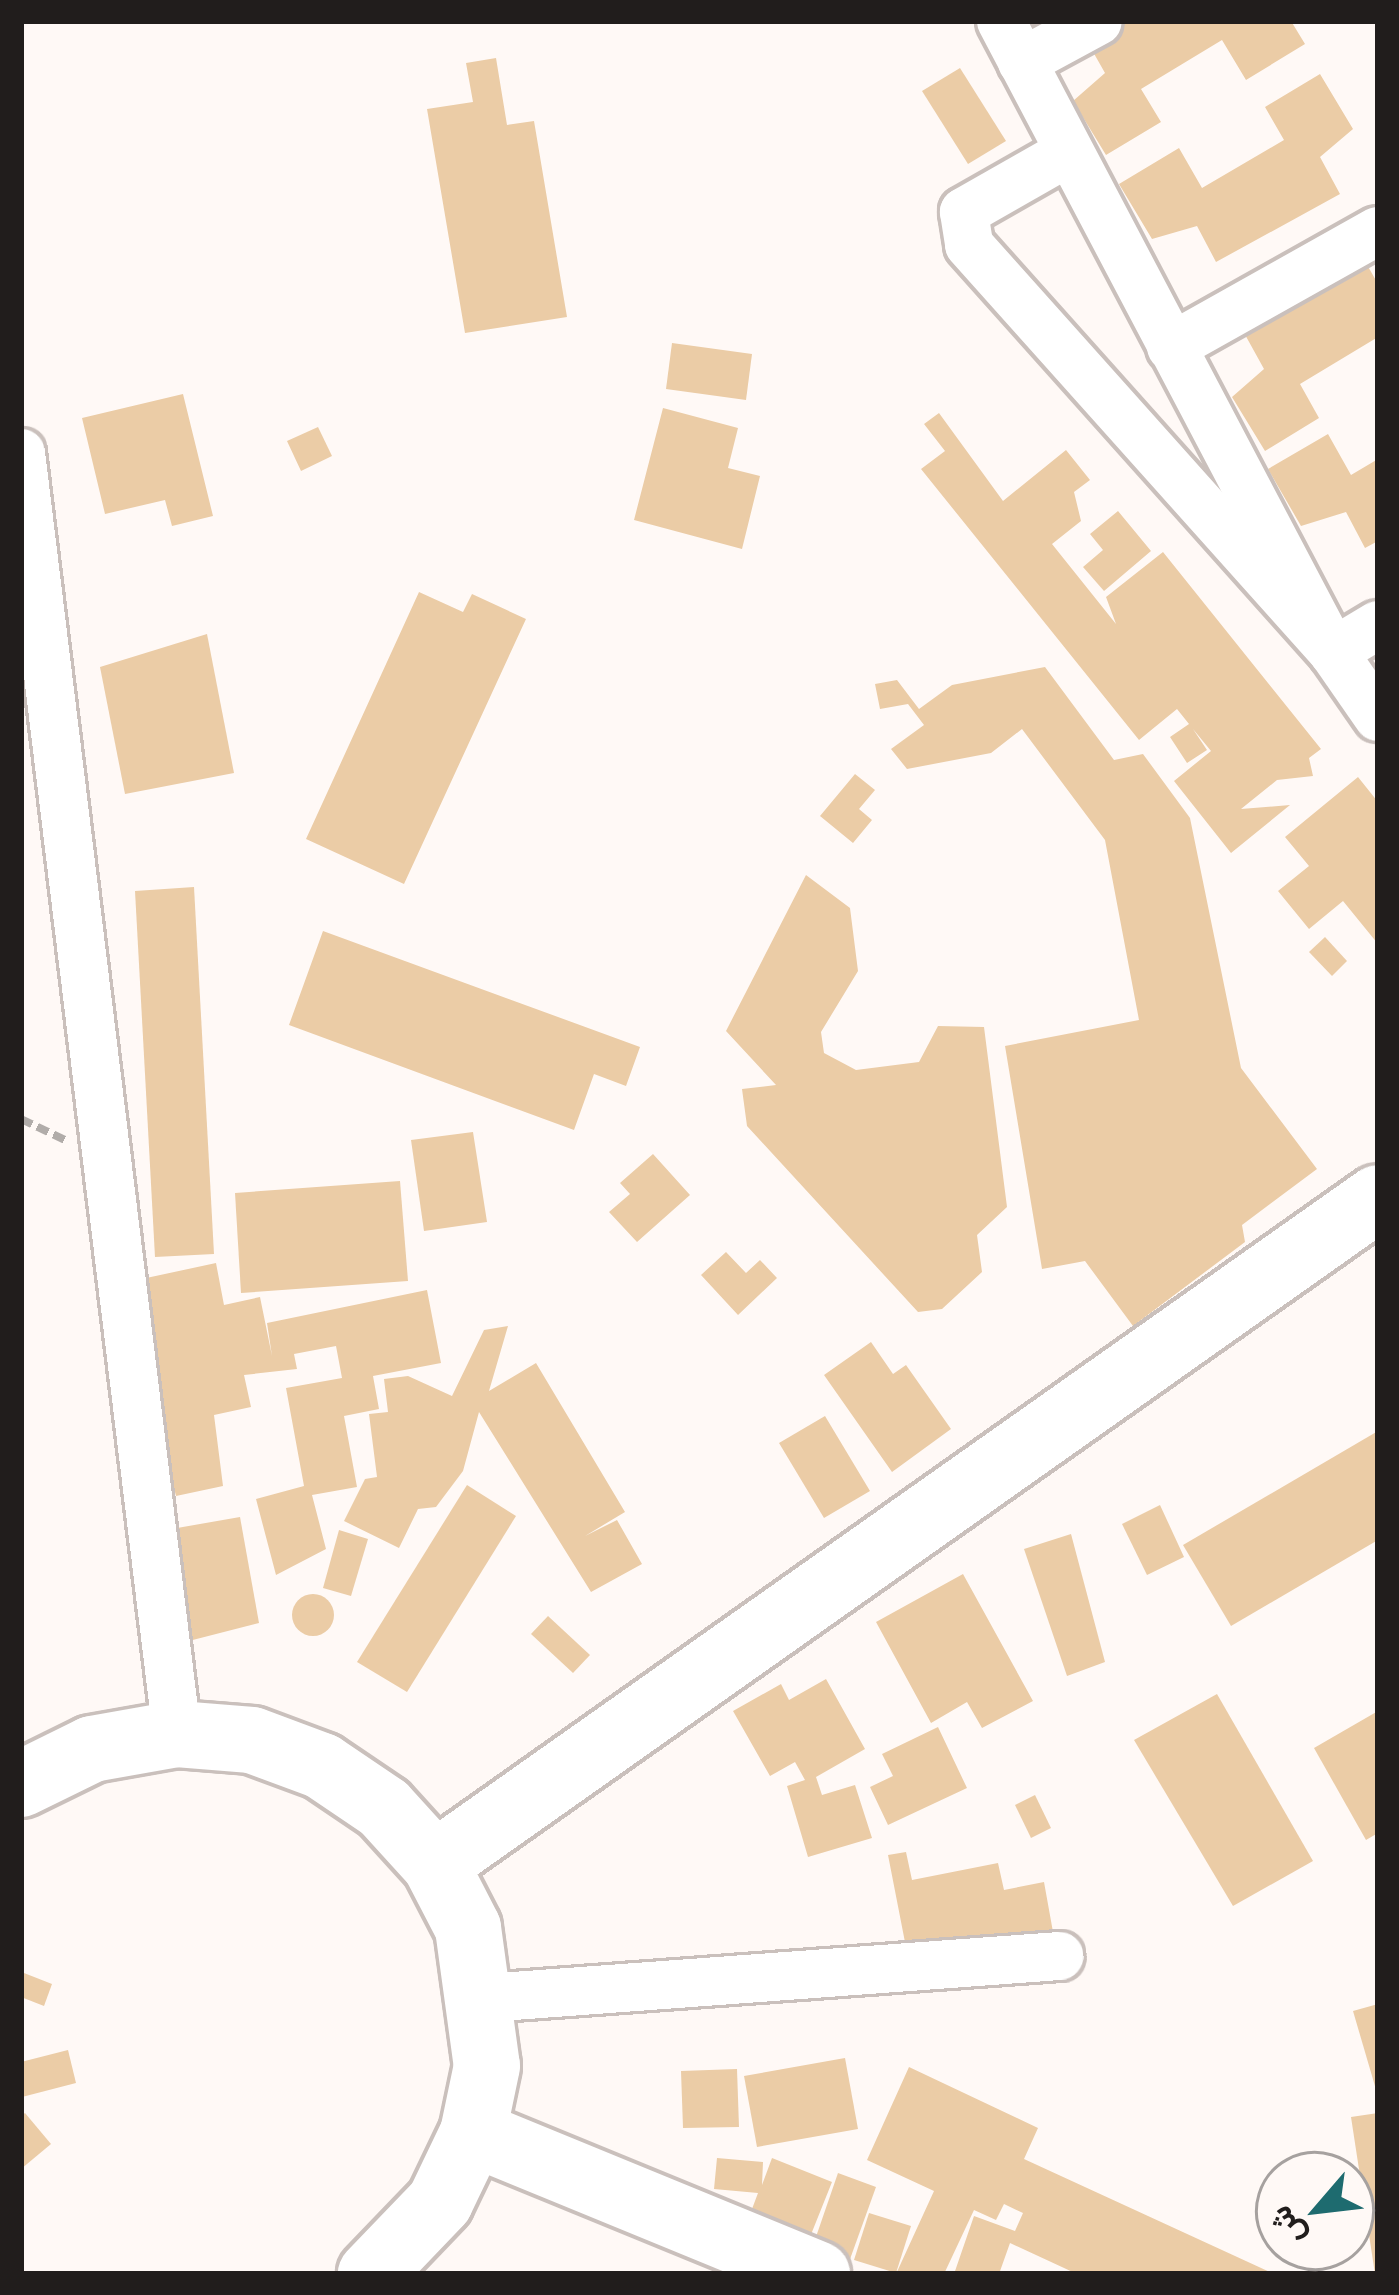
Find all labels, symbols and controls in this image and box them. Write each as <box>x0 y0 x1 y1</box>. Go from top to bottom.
north arrow <box>1255 2151 1375 2271</box>
text: ش <box>1260 2201 1311 2253</box>

